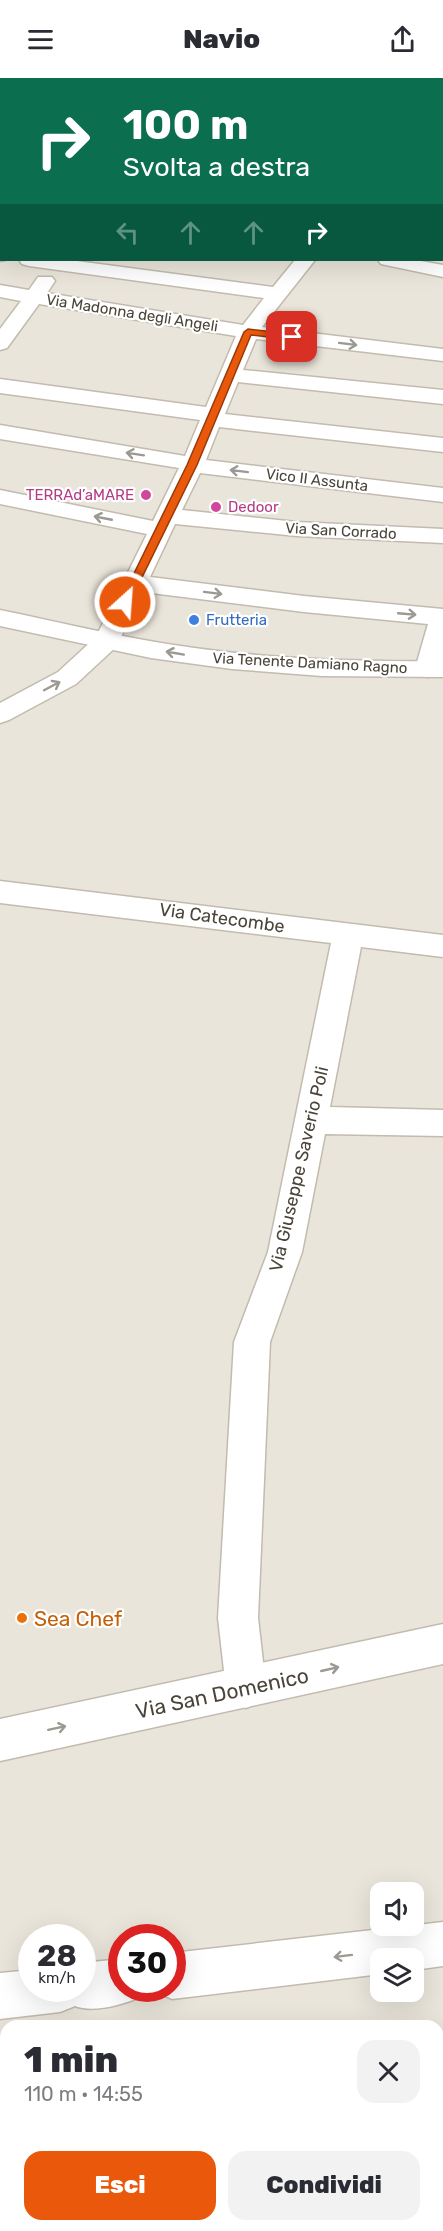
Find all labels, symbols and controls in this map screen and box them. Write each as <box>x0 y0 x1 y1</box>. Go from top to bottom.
icon: menu <box>24 23 57 56</box>
text: Navio <box>183 23 260 55</box>
icon: share <box>386 23 419 56</box>
text: 100 m <box>123 100 248 150</box>
icon: right <box>24 102 102 180</box>
text: Svolta a destra <box>123 151 310 183</box>
icon: left <box>111 216 144 249</box>
icon: ahead <box>174 216 207 249</box>
icon: ahead <box>237 216 270 249</box>
icon: right <box>300 216 333 249</box>
street label: Via Madonna degli Angeli <box>45 291 219 335</box>
pin <box>266 311 317 362</box>
icon: arrive <box>275 320 308 353</box>
one-way arrow <box>338 339 358 350</box>
one-way arrow <box>125 448 145 459</box>
one-way arrow <box>230 465 249 476</box>
street label: Vico II Assunta <box>265 465 369 495</box>
place label: TERRAd’aMARE <box>26 486 134 504</box>
marker: TERRAd’aMARE <box>139 488 153 502</box>
place label: Dedoor <box>228 498 279 516</box>
marker: Dedoor <box>209 500 223 514</box>
one-way arrow <box>93 512 113 523</box>
street label: Via San Corrado <box>285 519 397 543</box>
position arrow <box>93 570 157 634</box>
one-way arrow <box>203 587 223 598</box>
one-way arrow <box>397 609 416 620</box>
place label: Frutteria <box>206 611 267 629</box>
marker: Frutteria <box>187 613 201 627</box>
one-way arrow <box>166 647 186 658</box>
street label: Via Tenente Damiano Ragno <box>212 649 408 677</box>
one-way arrow <box>42 680 60 691</box>
street label: Via Catecombe <box>158 898 286 938</box>
street label: Via Giuseppe Saverio Poli <box>265 1064 333 1274</box>
place label: Sea Chef <box>34 1606 122 1631</box>
marker: Sea Chef <box>15 1611 29 1625</box>
street label: Via San Domenico <box>133 1662 311 1724</box>
one-way arrow <box>320 1663 339 1674</box>
one-way arrow <box>47 1722 67 1733</box>
map controls <box>370 1882 424 2002</box>
button: sound <box>370 1882 424 1936</box>
speed limit sign: 30 <box>108 1924 186 2002</box>
text: 28 <box>37 1938 77 1974</box>
button: layers <box>370 1948 424 2002</box>
one-way arrow <box>334 1951 354 1962</box>
text: km/h <box>38 1969 76 1987</box>
text: 1 min <box>24 2038 118 2081</box>
button: close <box>357 2040 420 2103</box>
text: 110 m · 14:55 <box>24 2082 143 2106</box>
button: Esci <box>24 2151 216 2220</box>
button: Condividi <box>228 2151 420 2220</box>

